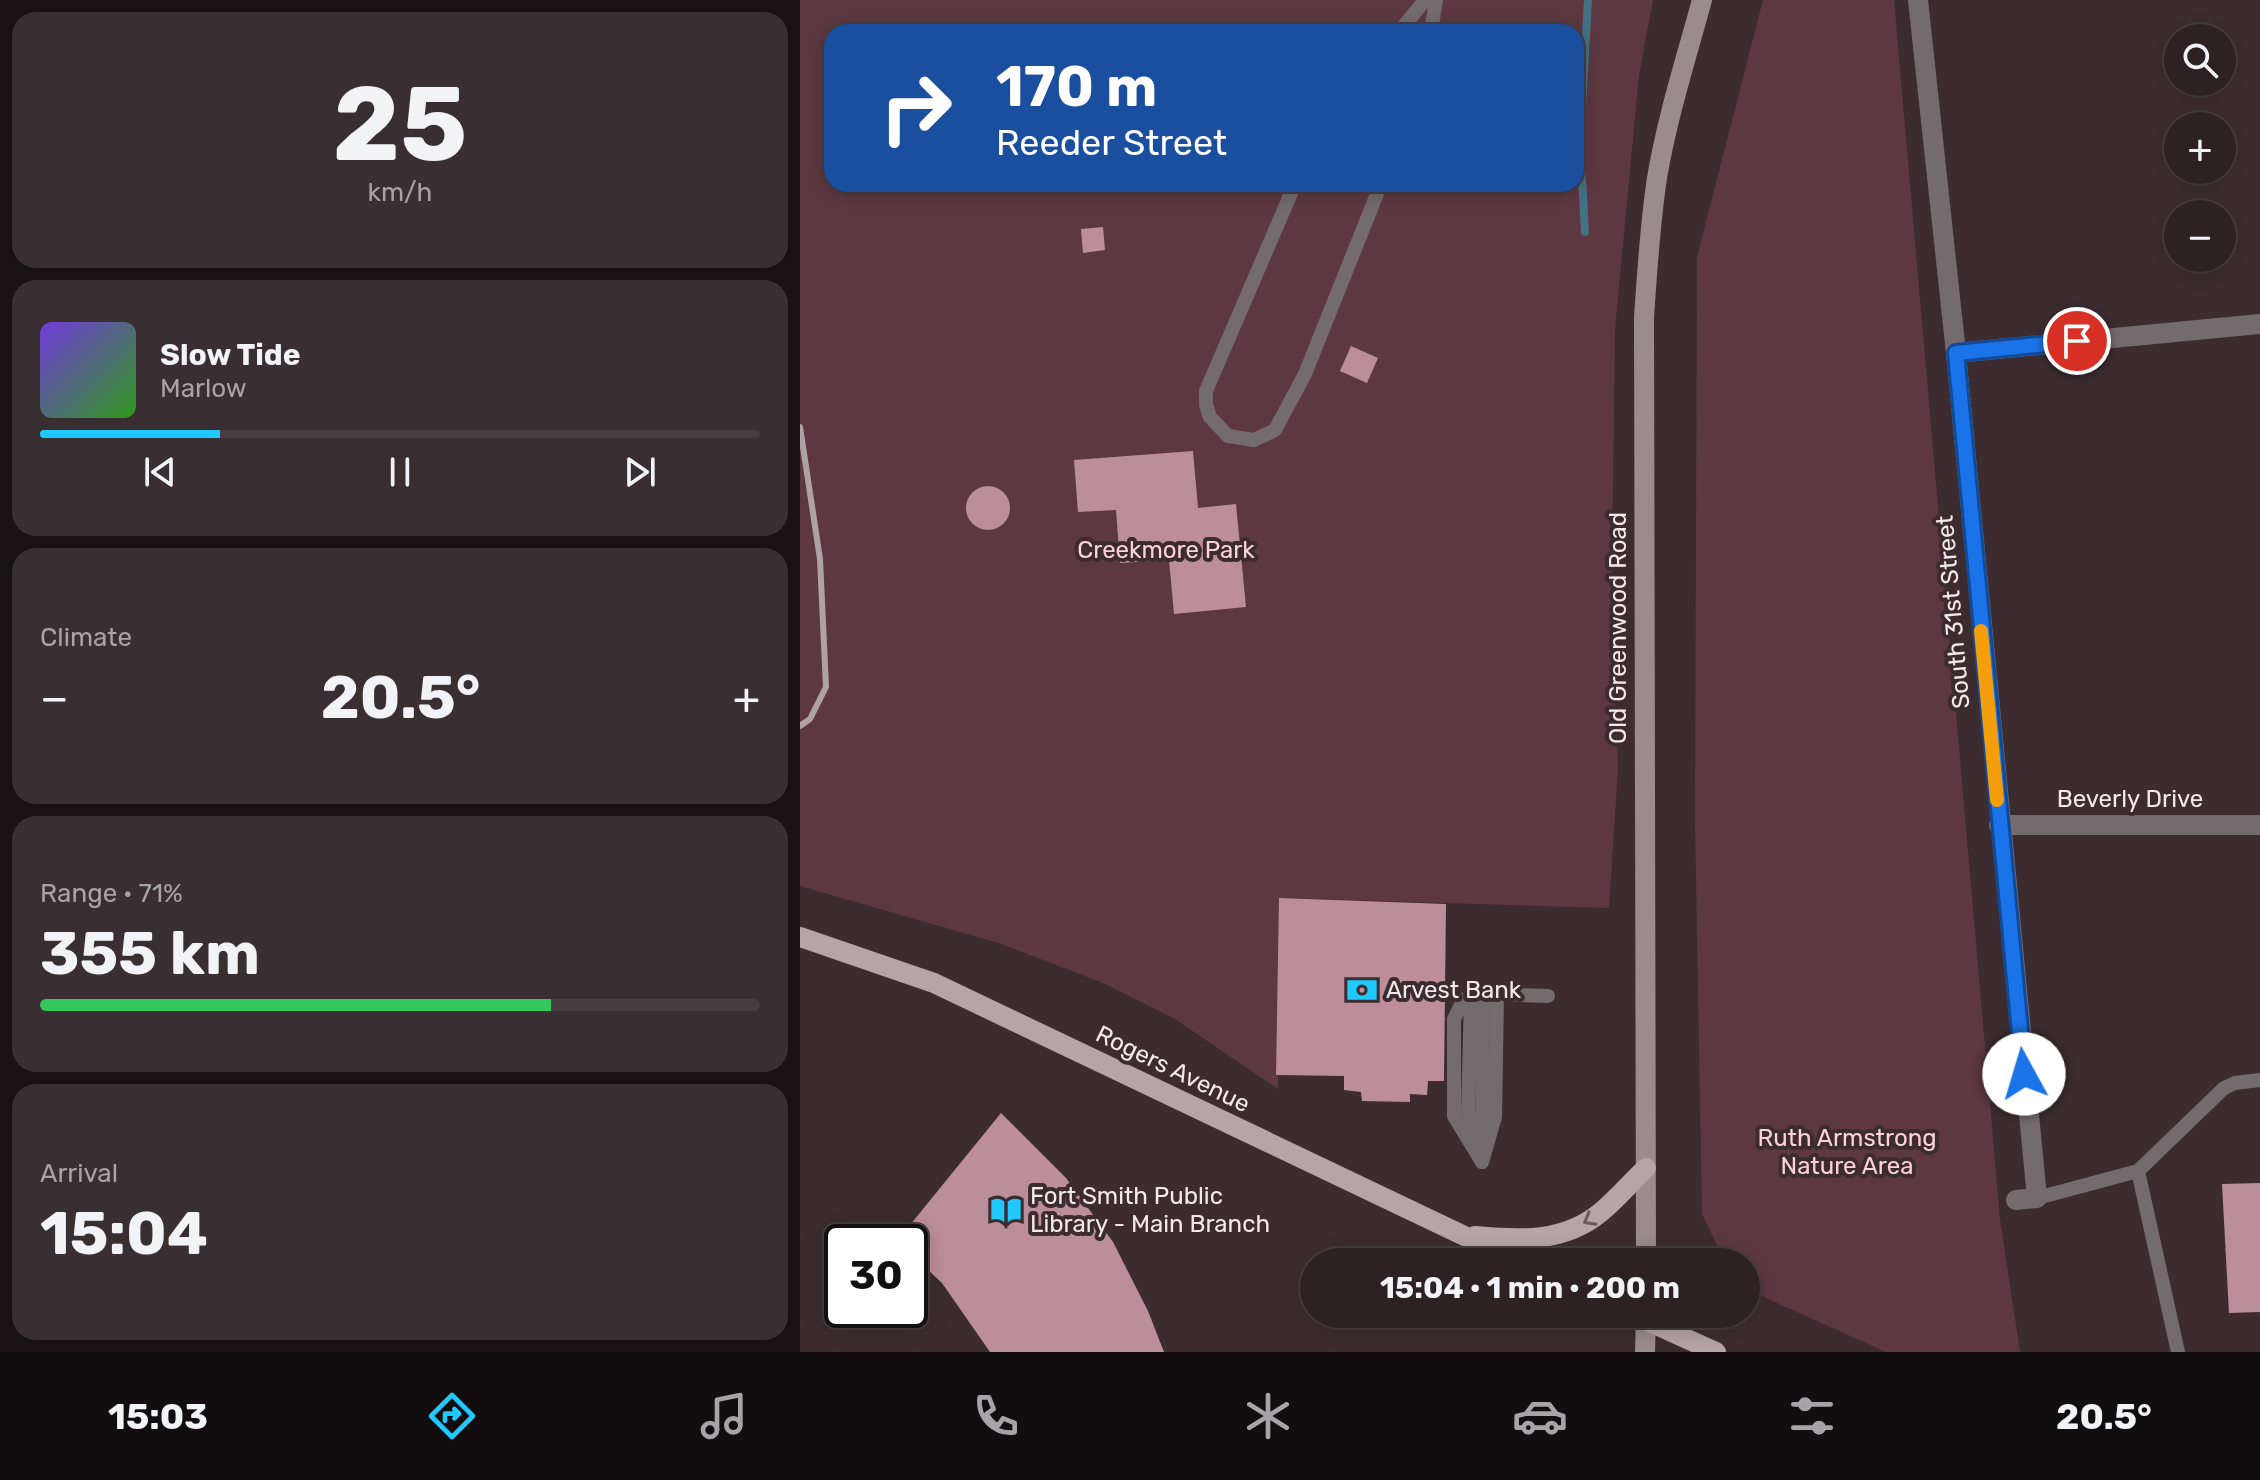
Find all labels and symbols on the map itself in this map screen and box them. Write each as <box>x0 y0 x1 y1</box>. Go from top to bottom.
pin <box>2043 307 2111 375</box>
street label: Old Greenwood Road <box>1604 512 1632 744</box>
street label: South 31st Street <box>1931 514 1975 710</box>
park label: Creekmore Park <box>1077 536 1255 564</box>
street label: Beverly Drive <box>2057 785 2203 813</box>
bank icon: Arvest Bank <box>1345 973 1379 1007</box>
place label: Arvest Bank <box>1386 976 1522 1004</box>
street label: Rogers Avenue <box>1091 1020 1255 1118</box>
position arrow <box>1982 1032 2066 1116</box>
park label: Ruth Armstrong Nature Area <box>1757 1124 1937 1180</box>
place label: Fort Smith Public Library - Main Branch <box>1030 1182 1270 1238</box>
library icon: Fort Smith Public Library - Main Branch <box>989 1193 1023 1227</box>
one-way arrow <box>1583 1210 1597 1226</box>
speed limit sign: 30 <box>824 1224 928 1328</box>

